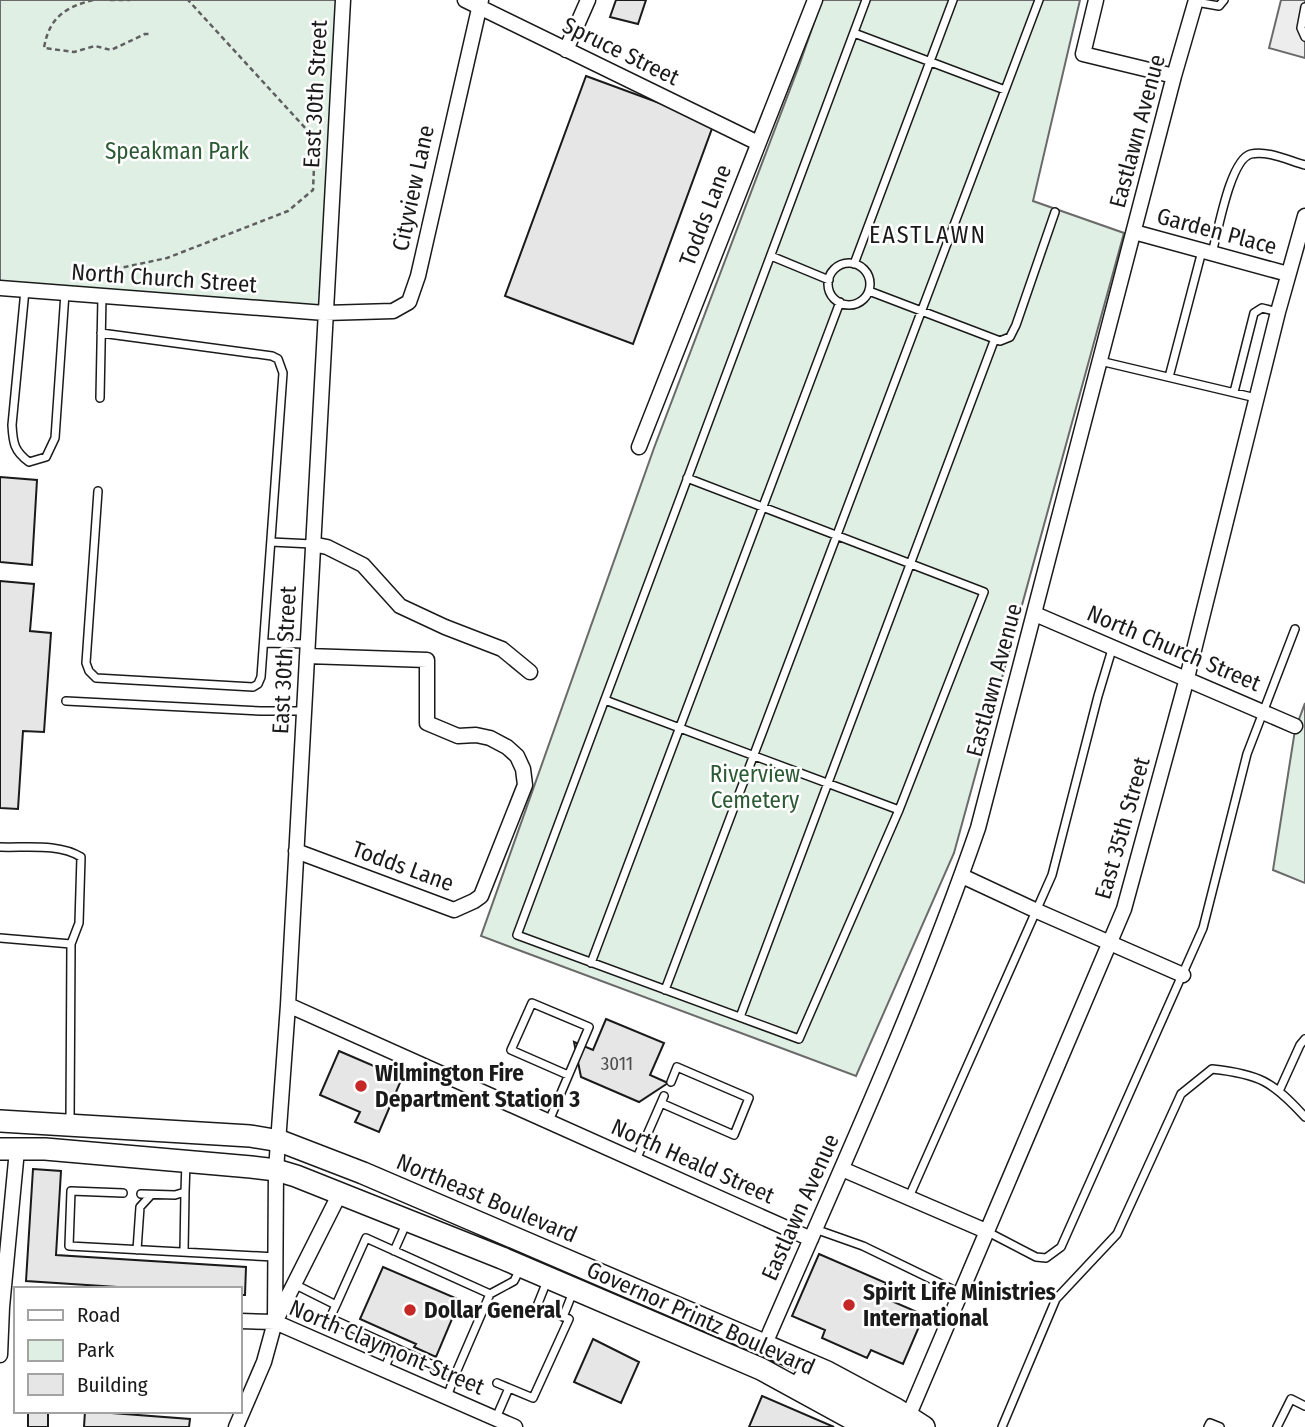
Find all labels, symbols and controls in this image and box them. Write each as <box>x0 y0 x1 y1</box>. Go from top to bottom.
street label: Spruce Street <box>558 11 684 92</box>
street label: East 30th Street <box>297 19 333 169</box>
street label: Eastlawn Avenue <box>1103 51 1171 211</box>
street label: Cityview Lane <box>386 123 440 253</box>
park label: Speakman Park <box>105 137 249 165</box>
street label: Todds Lane <box>673 160 737 270</box>
street label: Garden Place <box>1154 202 1280 260</box>
district label: EASTLAWN <box>869 221 987 249</box>
street label: North Church Street <box>70 258 258 298</box>
street label: East 30th Street <box>266 585 302 735</box>
street label: North Church Street <box>1083 599 1266 697</box>
street label: Eastlawn Avenue <box>960 600 1028 760</box>
street label: East 35th Street <box>1088 753 1156 902</box>
park label: Riverview Cemetery <box>710 760 800 814</box>
street label: Todds Lane <box>348 835 458 897</box>
house number: 3011 <box>601 1052 633 1075</box>
place label: Wilmington Fire Department Station 3 <box>375 1059 580 1113</box>
marker: Wilmington Fire Department Station 3 <box>353 1078 369 1094</box>
street label: North Heald Street <box>607 1113 779 1210</box>
street label: Eastlawn Avenue <box>755 1129 845 1285</box>
street label: Northeast Boulevard <box>392 1147 582 1249</box>
street label: Governor Printz Boulevard <box>583 1255 819 1381</box>
place label: Spirit Life Ministries International <box>863 1278 1056 1332</box>
legend <box>14 1287 242 1413</box>
street label: North Claymont Street <box>285 1293 489 1401</box>
place label: Dollar General <box>424 1296 562 1324</box>
marker: Spirit Life Ministries International <box>841 1297 857 1313</box>
text: Road <box>77 1302 121 1328</box>
marker: Dollar General <box>402 1302 418 1318</box>
text: Park <box>77 1337 115 1363</box>
text: Building <box>77 1372 148 1398</box>

